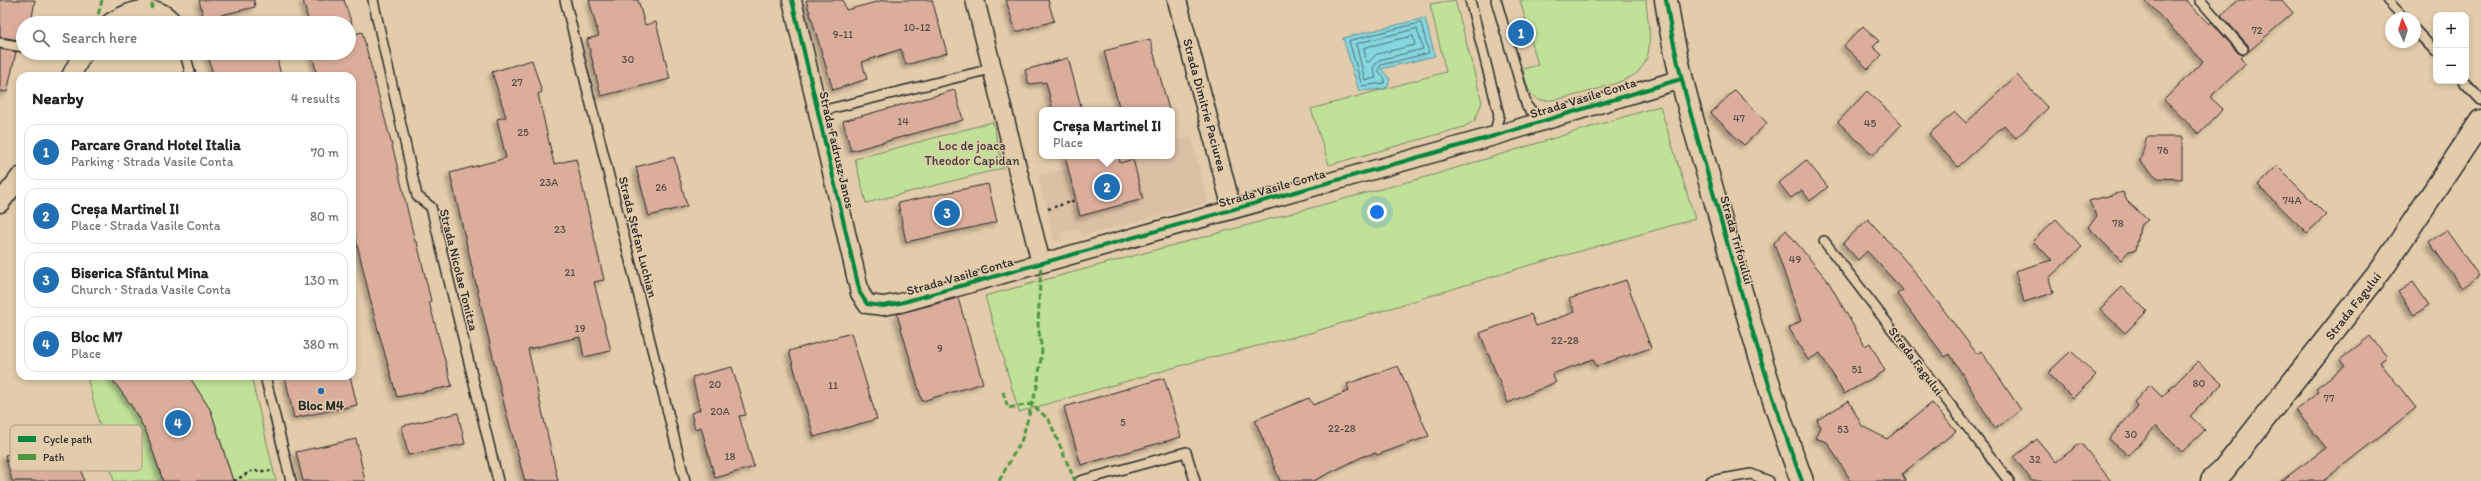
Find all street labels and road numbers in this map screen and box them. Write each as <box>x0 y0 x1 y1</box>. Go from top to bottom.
street label: Strada Dimitrie Paciurea <box>1180 37 1230 174</box>
street label: Strada Vasile Conta <box>1528 75 1638 121</box>
street label: Strada Fadrusz Janos <box>816 90 858 210</box>
street label: Strada Vasile Conta <box>1217 165 1327 210</box>
street label: Strada Ștefan Luchian <box>616 175 660 300</box>
street label: Strada Trifoiului <box>1717 194 1757 286</box>
street label: Strada Nicolae Tonitza <box>437 207 481 333</box>
street label: Strada Vasile Conta <box>905 253 1015 298</box>
street label: Strada Fagului <box>2322 269 2384 343</box>
street label: Strada Fagului <box>1885 324 1947 398</box>

